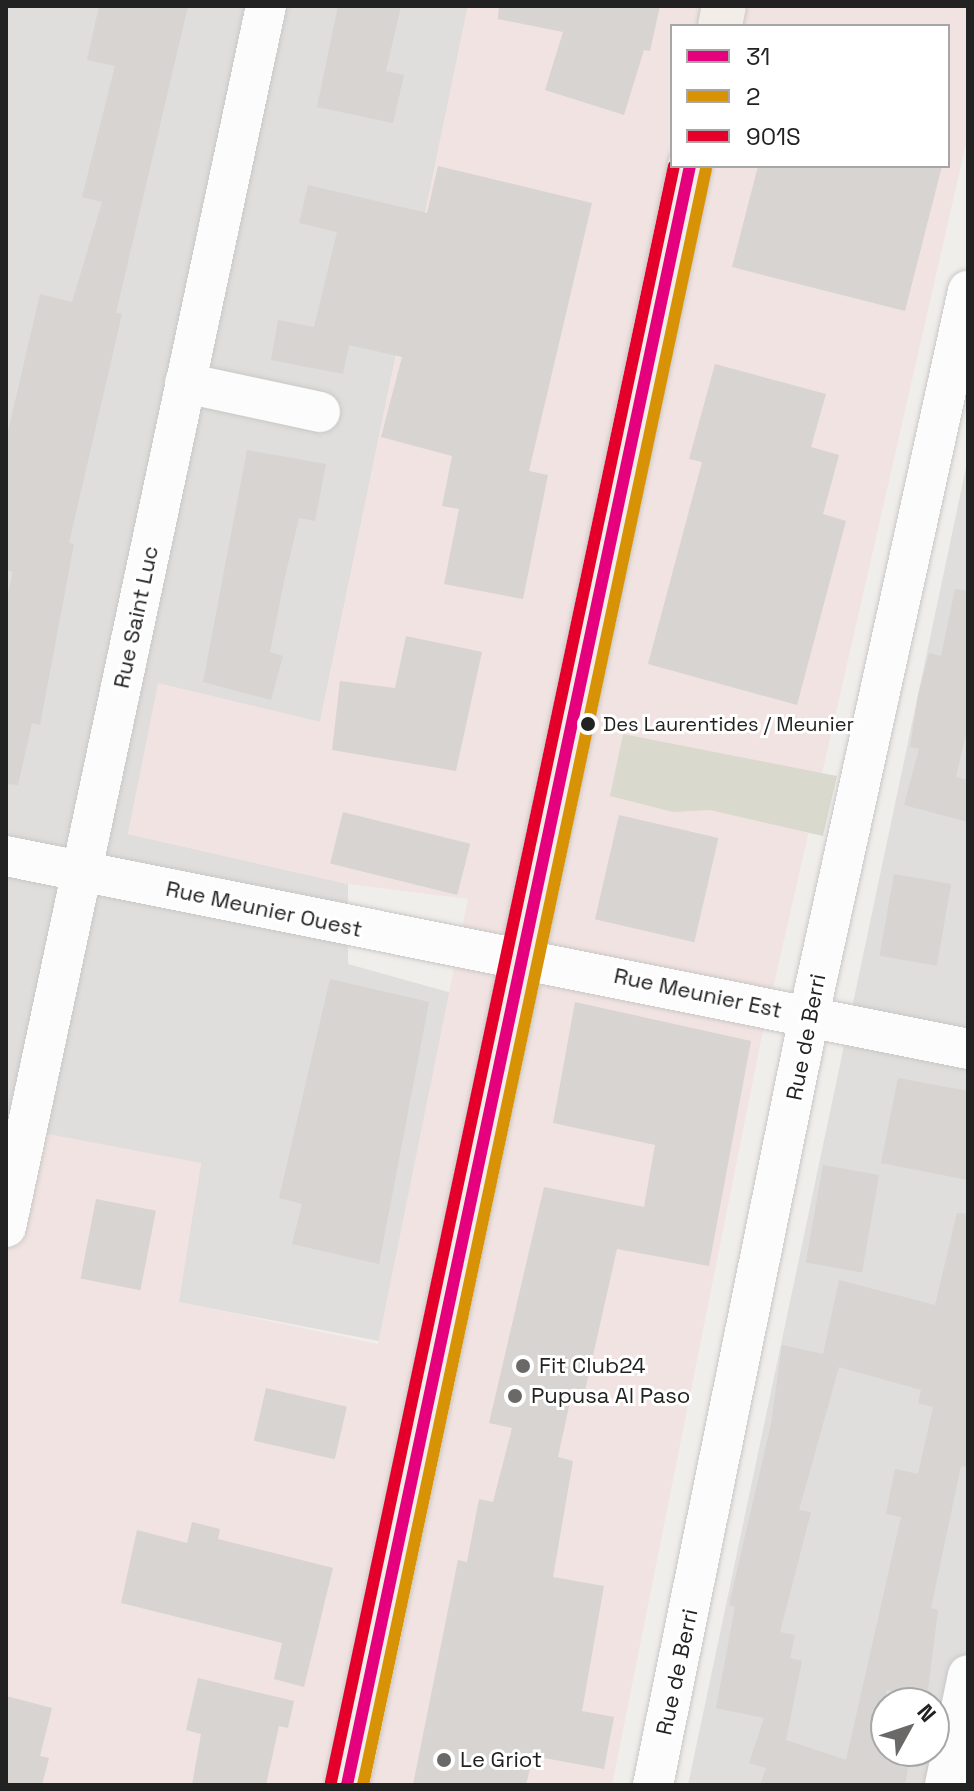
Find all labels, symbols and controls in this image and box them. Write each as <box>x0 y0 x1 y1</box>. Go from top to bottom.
legend <box>670 24 950 168</box>
text: 31 <box>746 41 770 72</box>
text: 2 <box>746 81 760 112</box>
text: 901S <box>746 121 801 152</box>
street label: Rue Saint Luc <box>108 543 164 691</box>
place label: Des Laurentides / Meunier <box>603 712 854 736</box>
marker: Des Laurentides / Meunier <box>580 716 596 732</box>
street label: Rue Meunier Ouest <box>163 875 365 943</box>
street label: Rue Meunier Est <box>612 962 784 1024</box>
street label: Rue de Berri <box>781 971 831 1103</box>
place label: Fit Club24 <box>539 1353 646 1379</box>
marker: Fit Club24 <box>514 1357 532 1375</box>
place label: Pupusa Al Paso <box>531 1383 691 1409</box>
marker: Pupusa Al Paso <box>506 1387 524 1405</box>
street label: Rue de Berri <box>651 1606 703 1738</box>
north arrow <box>870 1687 950 1767</box>
text: N <box>911 1698 942 1728</box>
place label: Le Griot <box>460 1747 542 1773</box>
marker: Le Griot <box>435 1751 453 1769</box>

